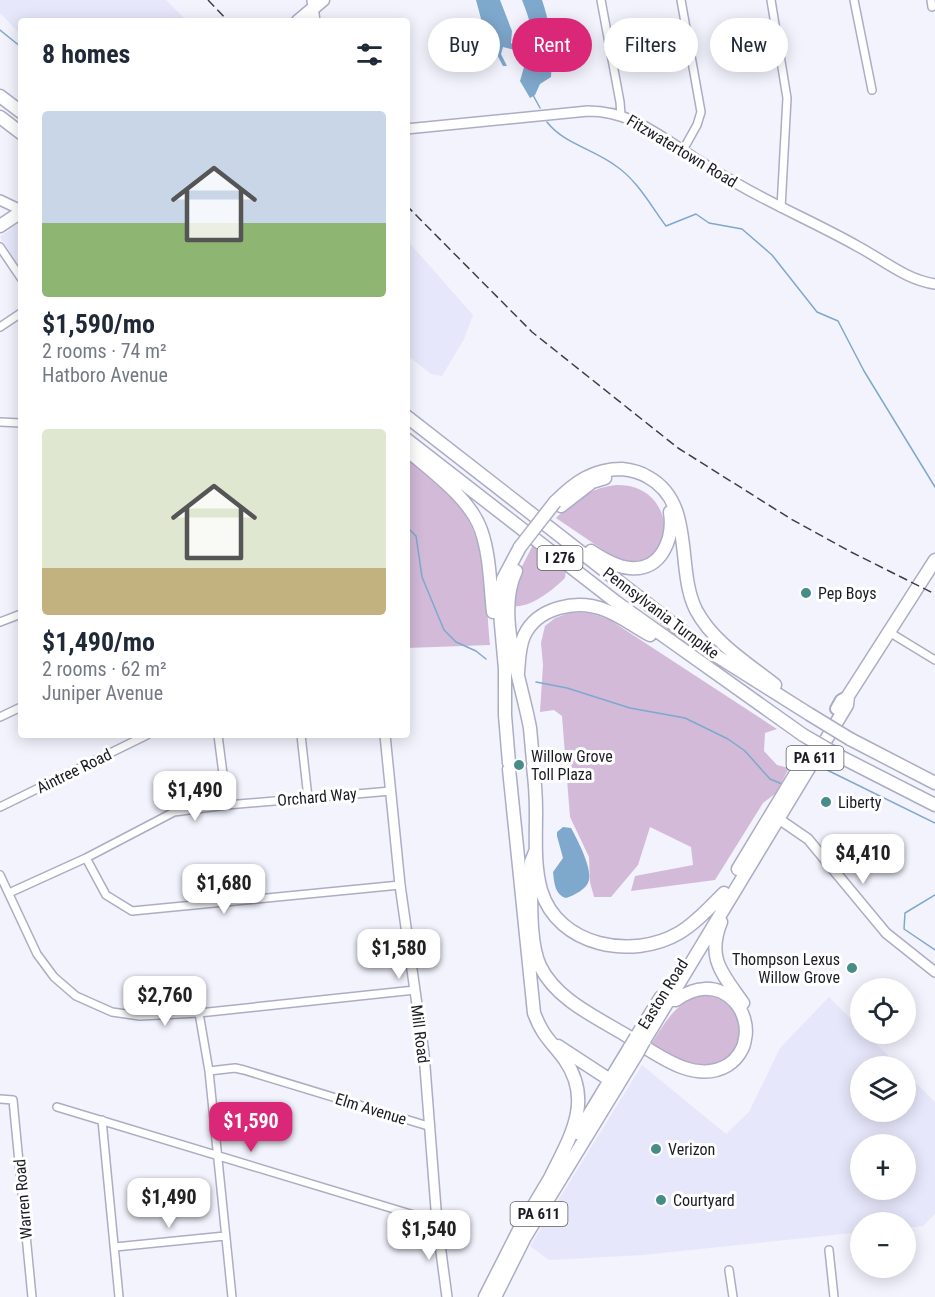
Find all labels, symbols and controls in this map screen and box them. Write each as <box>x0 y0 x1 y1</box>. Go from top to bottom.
chip: Buy <box>428 18 500 72</box>
chip: Rent <box>512 18 592 72</box>
chip: Filters <box>604 18 698 72</box>
chip: New <box>710 18 788 72</box>
icon: filters <box>353 38 386 71</box>
text: 8 homes <box>42 39 130 69</box>
street label: Fitzwatertown Road <box>623 111 741 191</box>
icon: home <box>160 150 268 258</box>
text: $1,590/mo <box>42 309 155 339</box>
text: 2 rooms · 74 m² <box>42 339 167 363</box>
text: Hatboro Avenue <box>42 363 168 387</box>
icon: home <box>160 468 268 576</box>
road number: I 276 <box>538 546 582 570</box>
street label: Pennsylvania Turnpike <box>599 563 723 663</box>
place label: Pep Boys <box>818 584 876 603</box>
marker: Pep Boys <box>799 586 813 600</box>
text: $1,490/mo <box>42 627 155 657</box>
text: 2 rooms · 62 m² <box>42 657 167 681</box>
text: Juniper Avenue <box>42 681 163 705</box>
street label: Aintree Road <box>33 745 115 797</box>
road number: PA 611 <box>786 746 844 770</box>
place label: Willow Grove Toll Plaza <box>531 747 613 784</box>
marker: Willow Grove Toll Plaza <box>512 758 526 772</box>
pin: $1,490 <box>146 771 244 822</box>
text: $1,490 <box>167 778 223 802</box>
street label: Orchard Way <box>277 784 358 810</box>
place label: Liberty <box>838 793 882 812</box>
marker: Liberty <box>819 795 833 809</box>
pin: $4,410 <box>814 834 912 885</box>
text: $4,410 <box>835 841 891 865</box>
pin: $1,680 <box>175 864 273 915</box>
text: $1,680 <box>196 871 252 895</box>
pin: $1,580 <box>350 929 448 980</box>
text: $1,580 <box>371 936 427 960</box>
place label: Thompson Lexus Willow Grove <box>732 950 840 987</box>
street label: Easton Road <box>634 955 692 1033</box>
marker: Thompson Lexus Willow Grove <box>845 961 859 975</box>
pin: $2,760 <box>116 976 214 1027</box>
map controls <box>850 978 916 1278</box>
button: locate <box>850 978 916 1044</box>
text: $2,760 <box>137 983 193 1007</box>
street label: Mill Road <box>407 1004 433 1064</box>
button: layers <box>850 1056 916 1122</box>
street label: Elm Avenue <box>333 1089 409 1129</box>
pin: $1,590 <box>202 1102 300 1153</box>
text: $1,590 <box>223 1109 279 1133</box>
button: + <box>850 1134 916 1200</box>
place label: Verizon <box>668 1140 715 1159</box>
marker: Verizon <box>649 1142 663 1156</box>
street label: Warren Road <box>10 1158 36 1240</box>
pin: $1,490 <box>120 1178 218 1229</box>
text: $1,490 <box>141 1185 197 1209</box>
place label: Courtyard <box>673 1191 735 1210</box>
marker: Courtyard <box>654 1193 668 1207</box>
road number: PA 611 <box>510 1202 568 1226</box>
pin: $1,540 <box>380 1210 478 1261</box>
button: − <box>850 1212 916 1278</box>
text: $1,540 <box>401 1217 457 1241</box>

